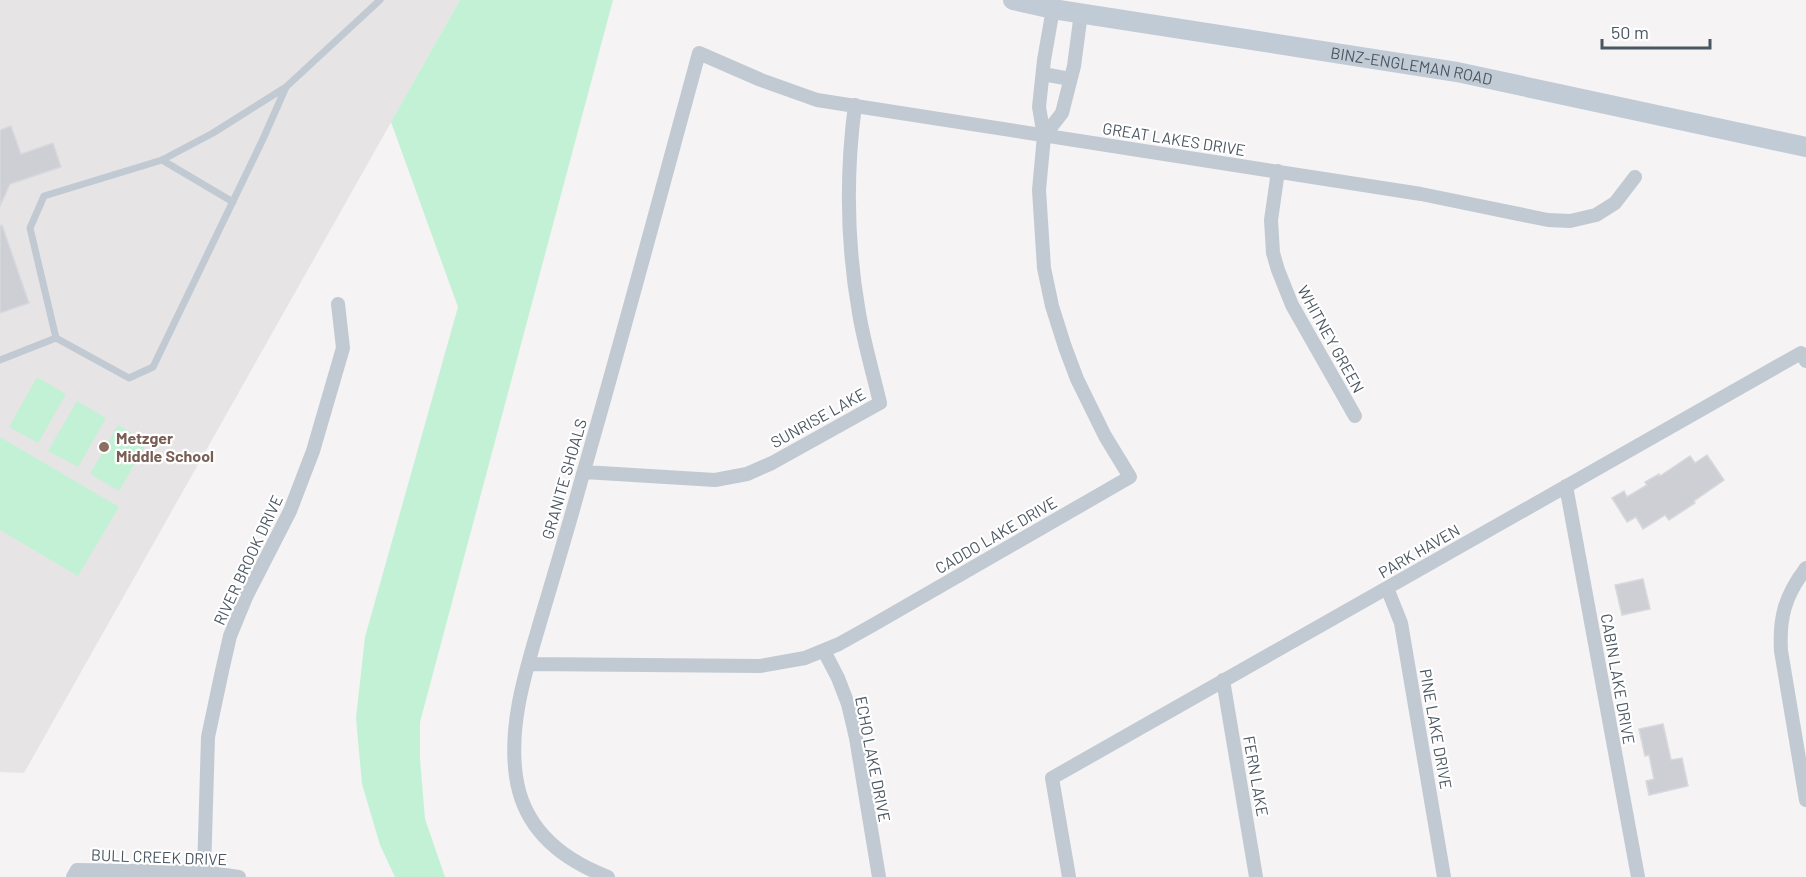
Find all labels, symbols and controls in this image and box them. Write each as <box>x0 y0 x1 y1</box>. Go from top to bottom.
scale bar <box>1602 12 1710 50</box>
text: 50 m <box>1611 21 1649 43</box>
street label: BINZ-ENGLEMAN ROAD <box>1329 42 1494 88</box>
street label: GREAT LAKES DRIVE <box>1101 118 1247 159</box>
street label: WHITNEY GREEN <box>1294 282 1369 396</box>
street label: SUNRISE LAKE <box>767 384 869 451</box>
street label: GRANITE SHOALS <box>537 416 590 541</box>
place label: Metzger Middle School <box>116 428 214 465</box>
marker: Metzger Middle School <box>97 440 111 454</box>
street label: RIVER BROOK DRIVE <box>209 492 286 628</box>
street label: CADDO LAKE DRIVE <box>932 492 1060 577</box>
street label: PARK HAVEN <box>1375 520 1463 581</box>
street label: CABIN LAKE DRIVE <box>1598 612 1639 746</box>
street label: PINE LAKE DRIVE <box>1417 667 1456 791</box>
street label: ECHO LAKE DRIVE <box>852 694 895 823</box>
street label: FERN LAKE <box>1240 734 1273 818</box>
street label: BULL CREEK DRIVE <box>91 845 227 868</box>

